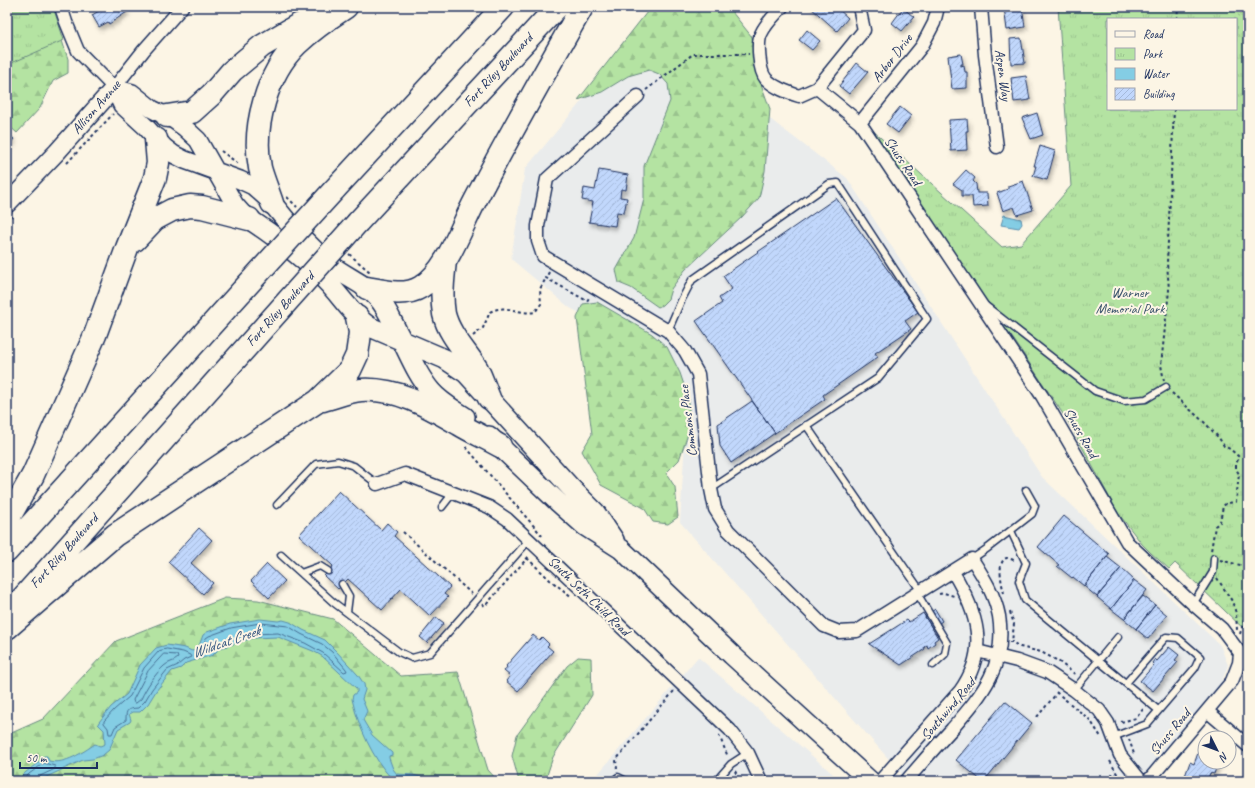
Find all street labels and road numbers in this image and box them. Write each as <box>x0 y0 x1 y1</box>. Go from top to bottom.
street label: Fort Riley Boulevard <box>460 28 538 110</box>
street label: Arbor Drive <box>868 29 917 85</box>
street label: Aspen Way <box>991 48 1015 103</box>
street label: Allison Avenue <box>68 75 125 137</box>
street label: Shuss Road <box>881 134 927 191</box>
street label: Fort Riley Boulevard <box>242 266 320 350</box>
street label: Commons Place <box>675 383 701 458</box>
street label: Shuss Road <box>1060 405 1103 463</box>
street label: Fort Riley Boulevard <box>26 508 104 592</box>
street label: South Seth Child Road <box>544 553 635 641</box>
street label: Southwind Road <box>917 672 981 744</box>
street label: Shuss Road <box>1146 704 1196 758</box>

